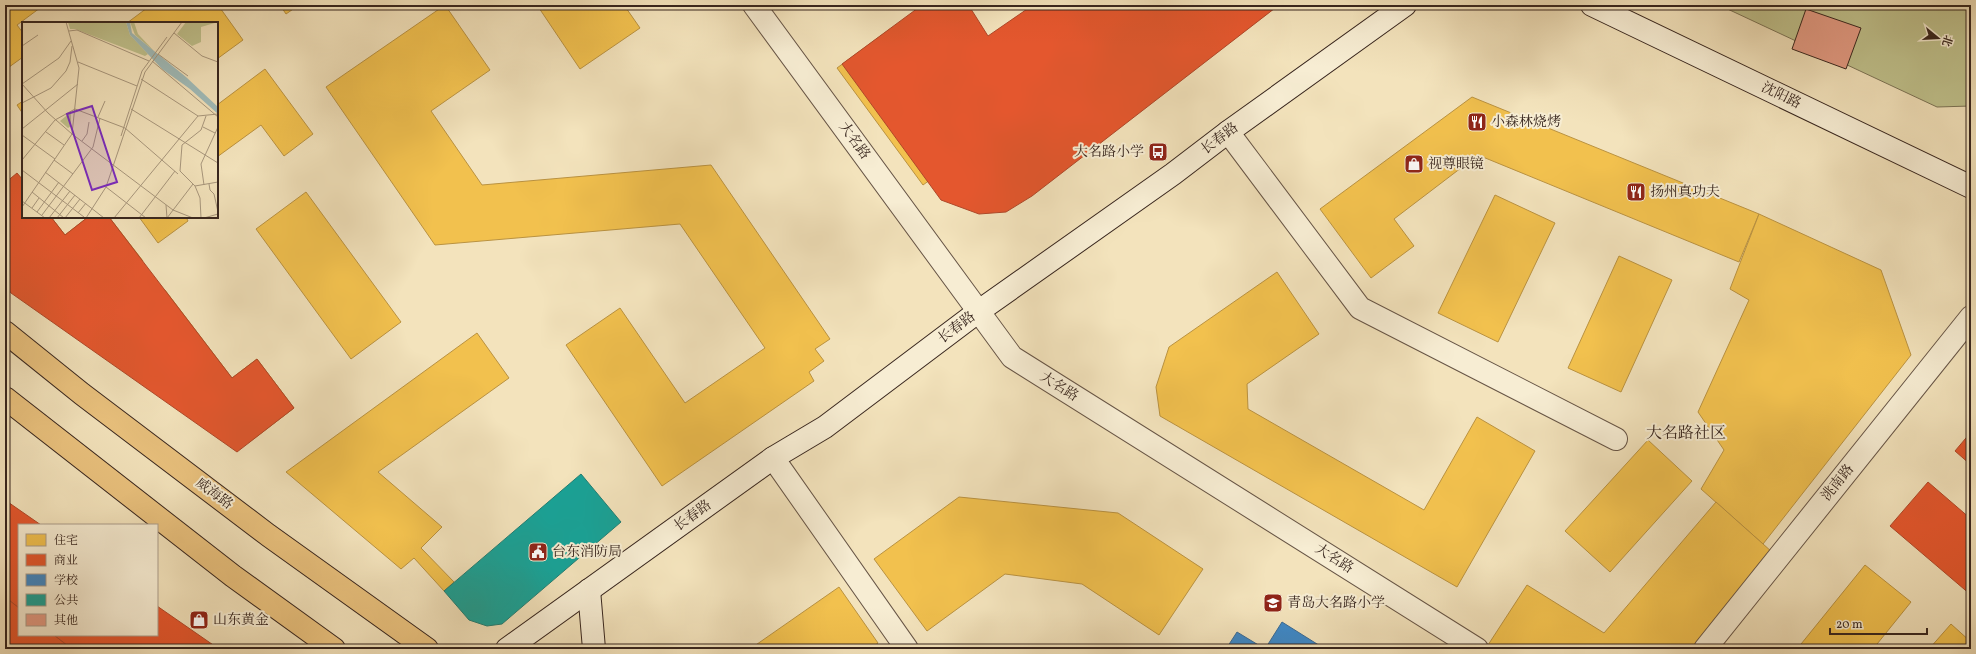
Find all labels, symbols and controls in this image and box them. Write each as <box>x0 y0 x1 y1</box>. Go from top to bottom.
north arrow <box>1918 18 1958 58</box>
inset map <box>22 22 218 218</box>
text: 北 <box>1937 33 1955 48</box>
street label: 沈阳路 <box>1758 78 1804 114</box>
restaurant icon: 小森林烧烤 <box>1466 111 1488 133</box>
place label: 小森林烧烤 <box>1491 113 1561 132</box>
street label: 大名路 <box>834 118 874 164</box>
street label: 长春路 <box>1198 119 1242 159</box>
bus stop icon: 大名路小学 <box>1147 141 1169 163</box>
place label: 大名路小学 <box>1074 143 1144 162</box>
shop icon: 视尊眼镜 <box>1403 153 1425 175</box>
place label: 视尊眼镜 <box>1428 155 1484 174</box>
restaurant icon: 扬州真功夫 <box>1625 181 1647 203</box>
place label: 扬州真功夫 <box>1650 183 1720 202</box>
street label: 长春路 <box>935 308 979 348</box>
street label: 大名路 <box>1036 368 1082 406</box>
district label: 大名路社区 <box>1646 423 1726 445</box>
street label: 洮南路 <box>1817 461 1859 505</box>
street label: 威海路 <box>192 474 236 514</box>
street label: 长春路 <box>670 496 716 536</box>
legend <box>18 524 158 636</box>
text: 住宅 <box>54 533 78 549</box>
street label: 大名路 <box>1311 540 1357 578</box>
public building icon: 台东消防局 <box>527 541 549 563</box>
place label: 台东消防局 <box>552 543 622 562</box>
text: 商业 <box>54 553 78 569</box>
text: 学校 <box>54 573 78 589</box>
school or university icon: 青岛大名路小学 <box>1262 592 1284 614</box>
text: 公共 <box>54 593 78 609</box>
place label: 青岛大名路小学 <box>1287 594 1385 613</box>
shop icon: 山东黄金 <box>188 609 210 631</box>
scale bar <box>1830 610 1927 636</box>
place label: 山东黄金 <box>213 611 269 630</box>
text: 其他 <box>54 613 78 629</box>
text: 20 m <box>1836 617 1863 633</box>

